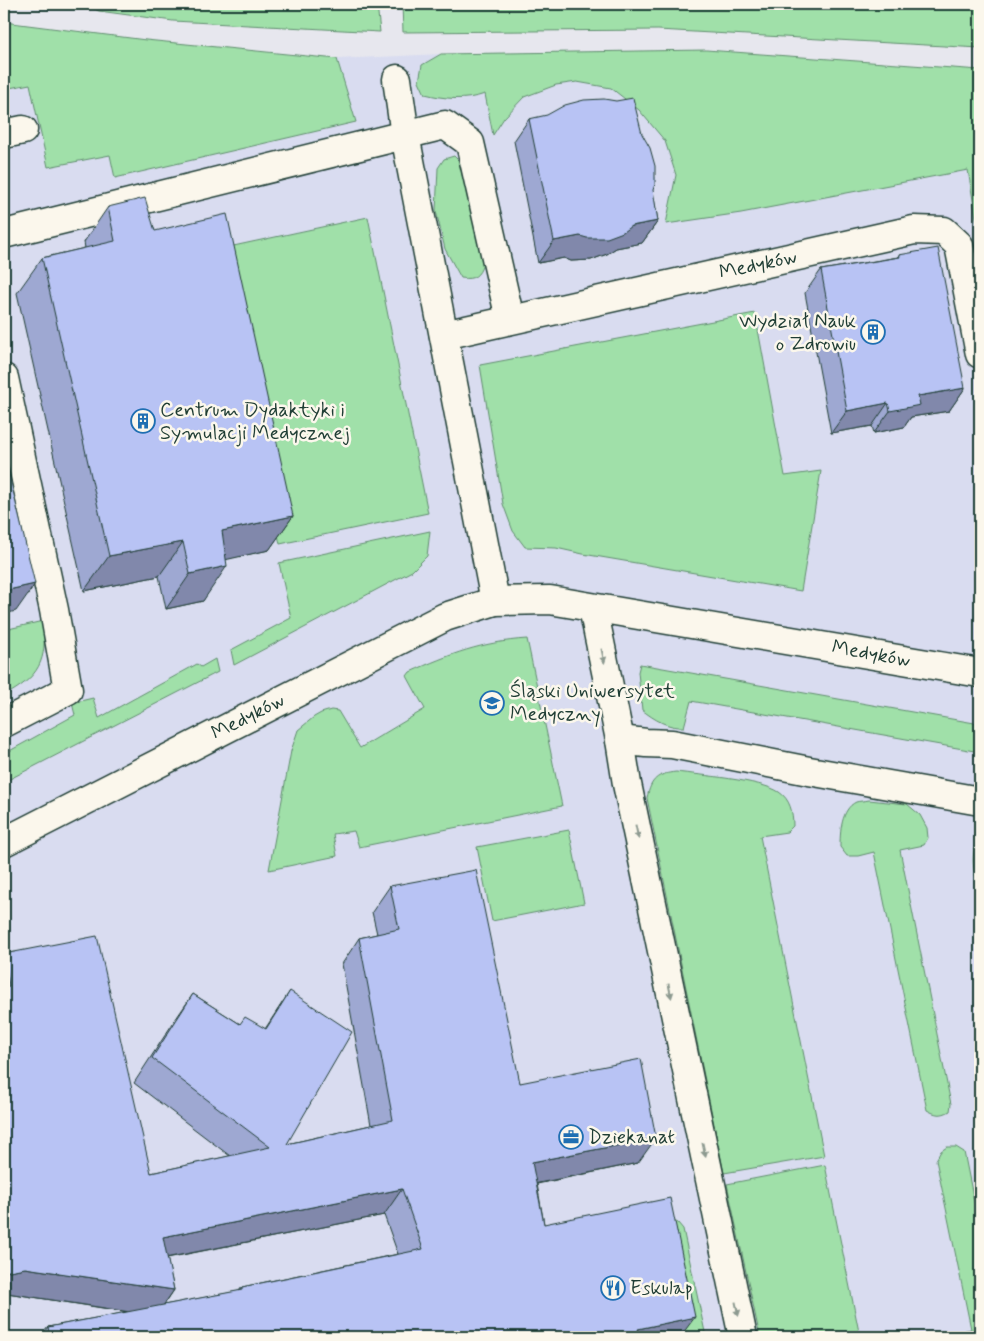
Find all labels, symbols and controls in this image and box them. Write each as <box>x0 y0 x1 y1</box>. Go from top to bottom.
street label: Medyków <box>716 244 800 286</box>
place label: Wydział Nauk o Zdrowiu <box>739 308 856 358</box>
building icon: Wydział Nauk o Zdrowiu <box>860 319 886 345</box>
place label: Centrum Dydaktyki i Symulacji Medycznej <box>160 397 350 447</box>
building icon: Centrum Dydaktyki i Symulacji Medycznej <box>130 408 156 434</box>
street label: Medyków <box>830 634 912 674</box>
one-way arrow <box>599 649 607 664</box>
place label: Śląski Uniwersytet Medyczny <box>510 678 675 728</box>
street label: Medyków <box>207 687 290 747</box>
school or university icon: Śląski Uniwersytet Medyczny <box>479 690 505 716</box>
one-way arrow <box>633 825 641 841</box>
one-way arrow <box>666 984 674 999</box>
office icon: Dziekanat <box>558 1124 584 1150</box>
place label: Dziekanat <box>588 1124 675 1151</box>
one-way arrow <box>700 1143 708 1159</box>
restaurant icon: Eskulap <box>600 1275 626 1301</box>
place label: Eskulap <box>630 1275 693 1302</box>
one-way arrow <box>733 1302 741 1317</box>

